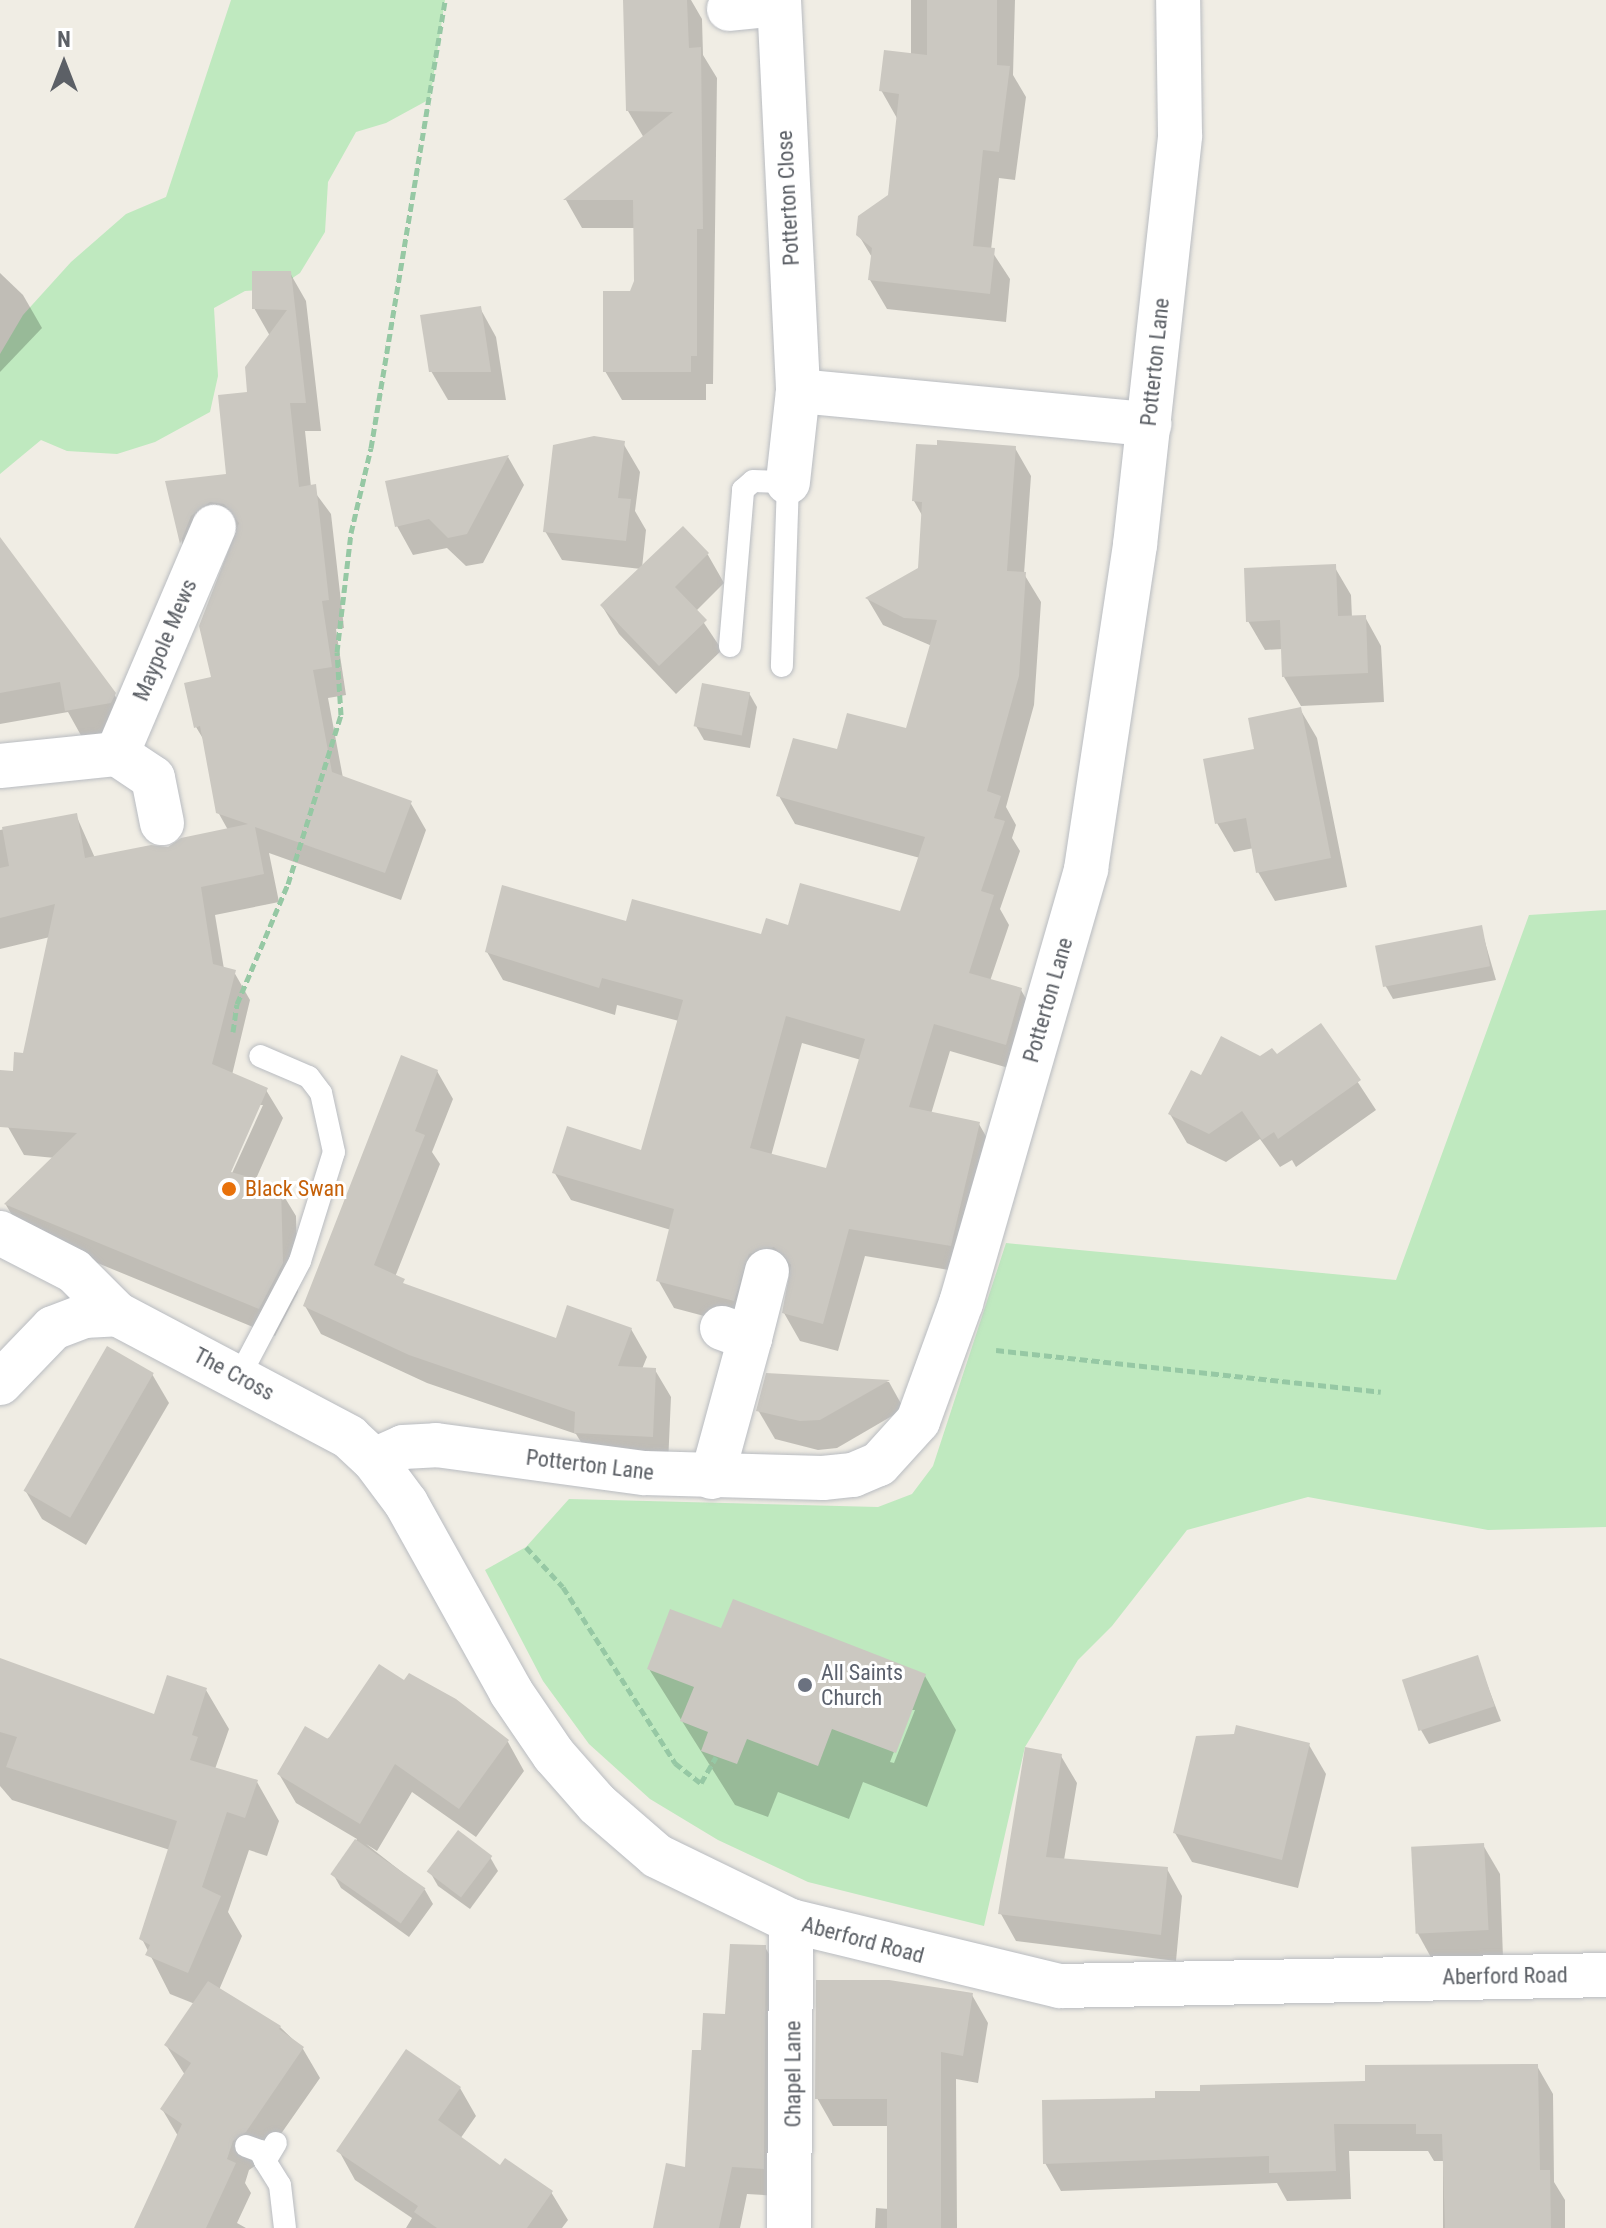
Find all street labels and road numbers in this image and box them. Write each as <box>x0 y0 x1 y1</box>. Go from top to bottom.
street label: Potterton Close <box>771 130 805 266</box>
street label: Potterton Lane <box>1135 297 1175 427</box>
street label: Maypole Mews <box>128 575 202 705</box>
street label: Potterton Lane <box>1018 935 1078 1065</box>
street label: The Cross <box>189 1342 279 1406</box>
street label: Potterton Lane <box>525 1444 655 1486</box>
street label: Aberford Road <box>799 1911 927 1969</box>
street label: Aberford Road <box>1442 1962 1568 1990</box>
street label: Chapel Lane <box>780 2021 806 2127</box>

